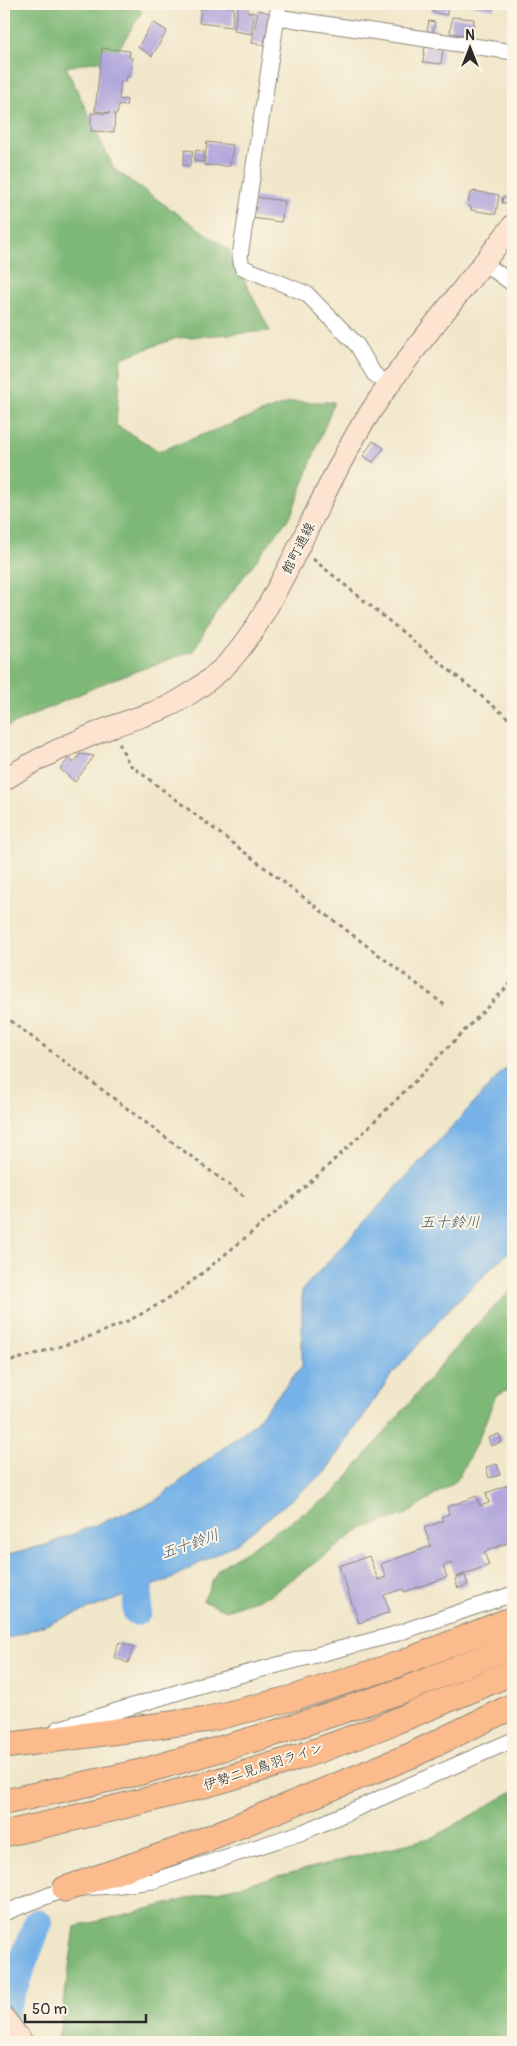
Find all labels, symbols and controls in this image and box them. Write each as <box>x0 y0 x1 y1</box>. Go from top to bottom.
north arrow <box>444 22 494 72</box>
text: N <box>465 27 475 44</box>
street label: 館町通線 <box>278 519 319 577</box>
water label: 五十鈴川 <box>420 1213 480 1232</box>
water label: 五十鈴川 <box>159 1526 222 1563</box>
street label: 伊勢二見鳥羽ライン <box>201 1739 325 1794</box>
scale bar <box>25 1991 146 2023</box>
text: 50 m <box>32 2000 67 2019</box>

